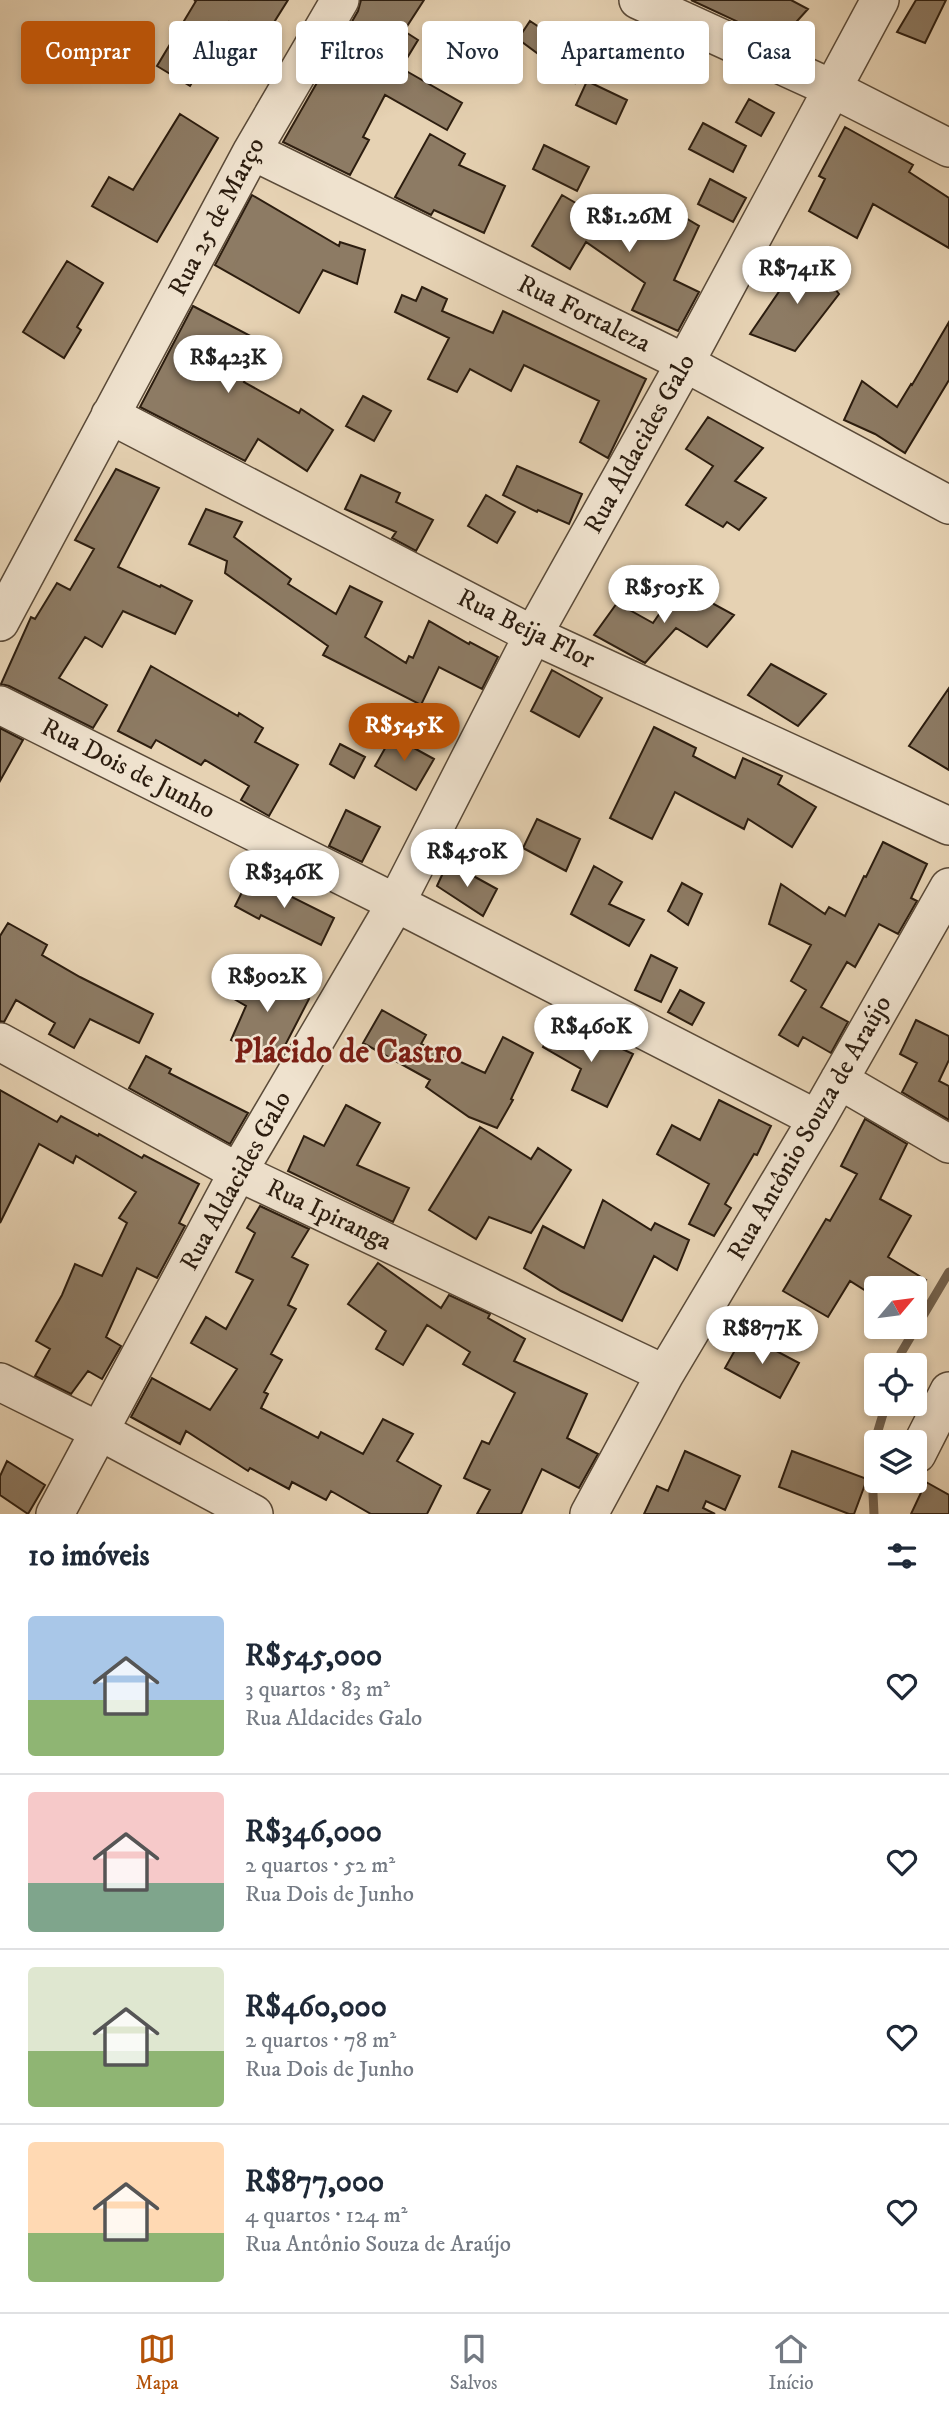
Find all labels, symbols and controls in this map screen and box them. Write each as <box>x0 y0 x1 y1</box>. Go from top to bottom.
chip: Comprar <box>21 21 155 84</box>
chip: Alugar <box>169 21 282 84</box>
chip: Filtros <box>296 21 408 84</box>
chip: Novo <box>422 21 523 84</box>
chip: Apartamento <box>537 21 709 84</box>
chip: Casa <box>723 21 815 84</box>
street label: Rua 25 de Março <box>161 132 273 302</box>
pin: R$1.26M <box>564 194 694 254</box>
text: R$1.26M <box>586 202 672 231</box>
pin: R$741K <box>740 246 854 306</box>
text: R$741K <box>758 254 836 283</box>
street label: Rua Fortaleza <box>512 268 656 360</box>
pin: R$423K <box>171 336 285 395</box>
text: R$423K <box>189 343 267 372</box>
street label: Rua Aldacides Galo <box>577 348 703 540</box>
pin: R$505K <box>607 566 721 625</box>
text: R$505K <box>624 573 704 602</box>
street label: Rua Beija Flor <box>452 581 601 677</box>
pin: R$545K <box>347 704 461 763</box>
street label: Rua Dois de Junho <box>35 711 221 827</box>
text: R$545K <box>365 711 443 740</box>
pin: R$450K <box>410 830 524 889</box>
text: R$450K <box>427 837 507 866</box>
pin: R$346K <box>227 850 341 910</box>
text: R$346K <box>245 858 323 887</box>
pin: R$902K <box>210 954 324 1014</box>
text: R$902K <box>227 962 307 991</box>
street label: Rua Antônio Souza de Araújo <box>721 990 899 1266</box>
pin: R$460K <box>534 1004 648 1064</box>
text: R$460K <box>550 1012 632 1041</box>
district label: Plácido de Castro <box>234 1032 462 1073</box>
street label: Rua Aldacides Galo <box>173 1085 299 1277</box>
street label: Rua Ipiranga <box>261 1172 397 1258</box>
north arrow <box>864 1276 928 1339</box>
map controls <box>864 1276 927 1493</box>
pin: R$877K <box>705 1306 819 1366</box>
text: R$877K <box>722 1314 802 1343</box>
button: locate <box>864 1353 927 1416</box>
button: layers <box>864 1430 927 1493</box>
icon: filters <box>883 1537 921 1575</box>
text: 10 imóveis <box>28 1538 150 1575</box>
text: R$545,000 <box>245 1638 382 1675</box>
icon: home <box>84 1644 168 1728</box>
icon: heart <box>883 1667 921 1705</box>
text: 3 quartos · 83 m² <box>245 1675 390 1704</box>
text: Rua Aldacides Galo <box>245 1704 422 1733</box>
text: R$346,000 <box>245 1814 382 1851</box>
icon: home <box>84 1820 168 1904</box>
icon: heart <box>883 1843 921 1881</box>
text: 2 quartos · 52 m² <box>245 1851 395 1880</box>
text: Rua Dois de Junho <box>245 1880 414 1909</box>
text: R$460,000 <box>245 1989 387 2026</box>
icon: home <box>84 1995 168 2079</box>
icon: heart <box>883 2018 921 2056</box>
text: 2 quartos · 78 m² <box>245 2026 396 2055</box>
text: Rua Dois de Junho <box>245 2055 414 2084</box>
text: R$877,000 <box>245 2164 384 2201</box>
icon: home <box>84 2170 168 2254</box>
icon: heart <box>883 2193 921 2231</box>
text: 4 quartos · 124 m² <box>245 2201 408 2230</box>
text: Rua Antônio Souza de Araújo <box>245 2230 511 2259</box>
tab: Mapa <box>136 2330 179 2395</box>
tab: Salvos <box>450 2330 497 2395</box>
tab: Início <box>768 2330 813 2395</box>

